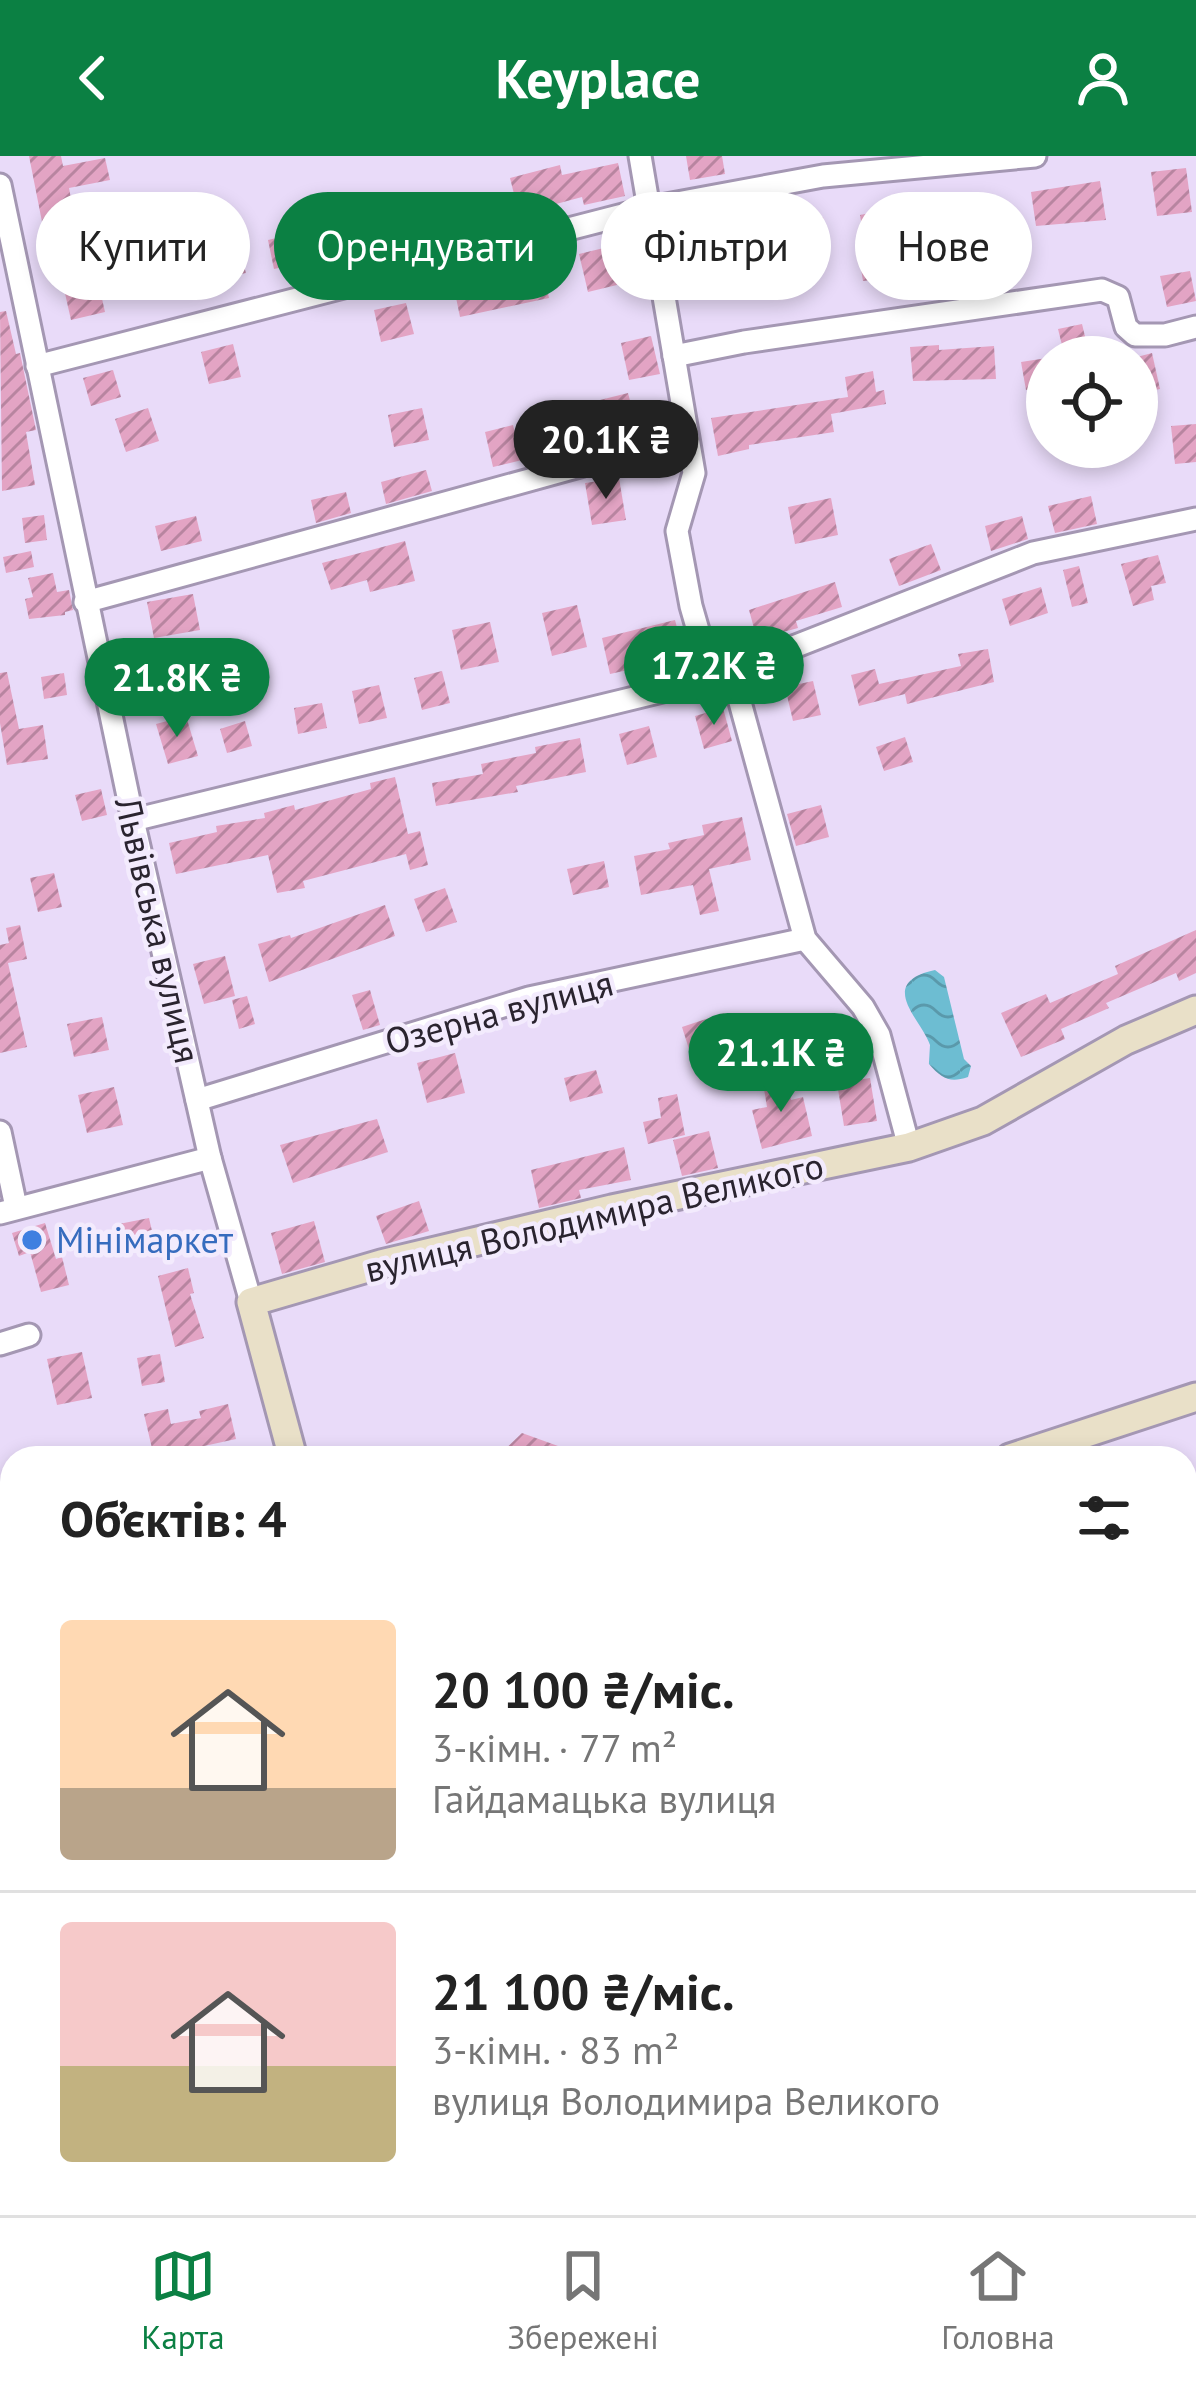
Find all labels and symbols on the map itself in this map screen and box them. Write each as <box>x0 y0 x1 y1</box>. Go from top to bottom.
pin: 20.1K ₴ <box>495 400 717 502</box>
pin: 17.2K ₴ <box>603 626 825 728</box>
pin: 21.8K ₴ <box>66 638 288 740</box>
street label: Львівська вулиця <box>105 792 212 1067</box>
street label: Озерна вулиця <box>380 959 618 1065</box>
pin: 21.1K ₴ <box>670 1013 892 1115</box>
street label: вулиця Володимира Великого <box>360 1141 828 1292</box>
place label: Мінімаркет <box>56 1216 234 1263</box>
marker: Мінімаркет <box>19 1227 45 1253</box>

